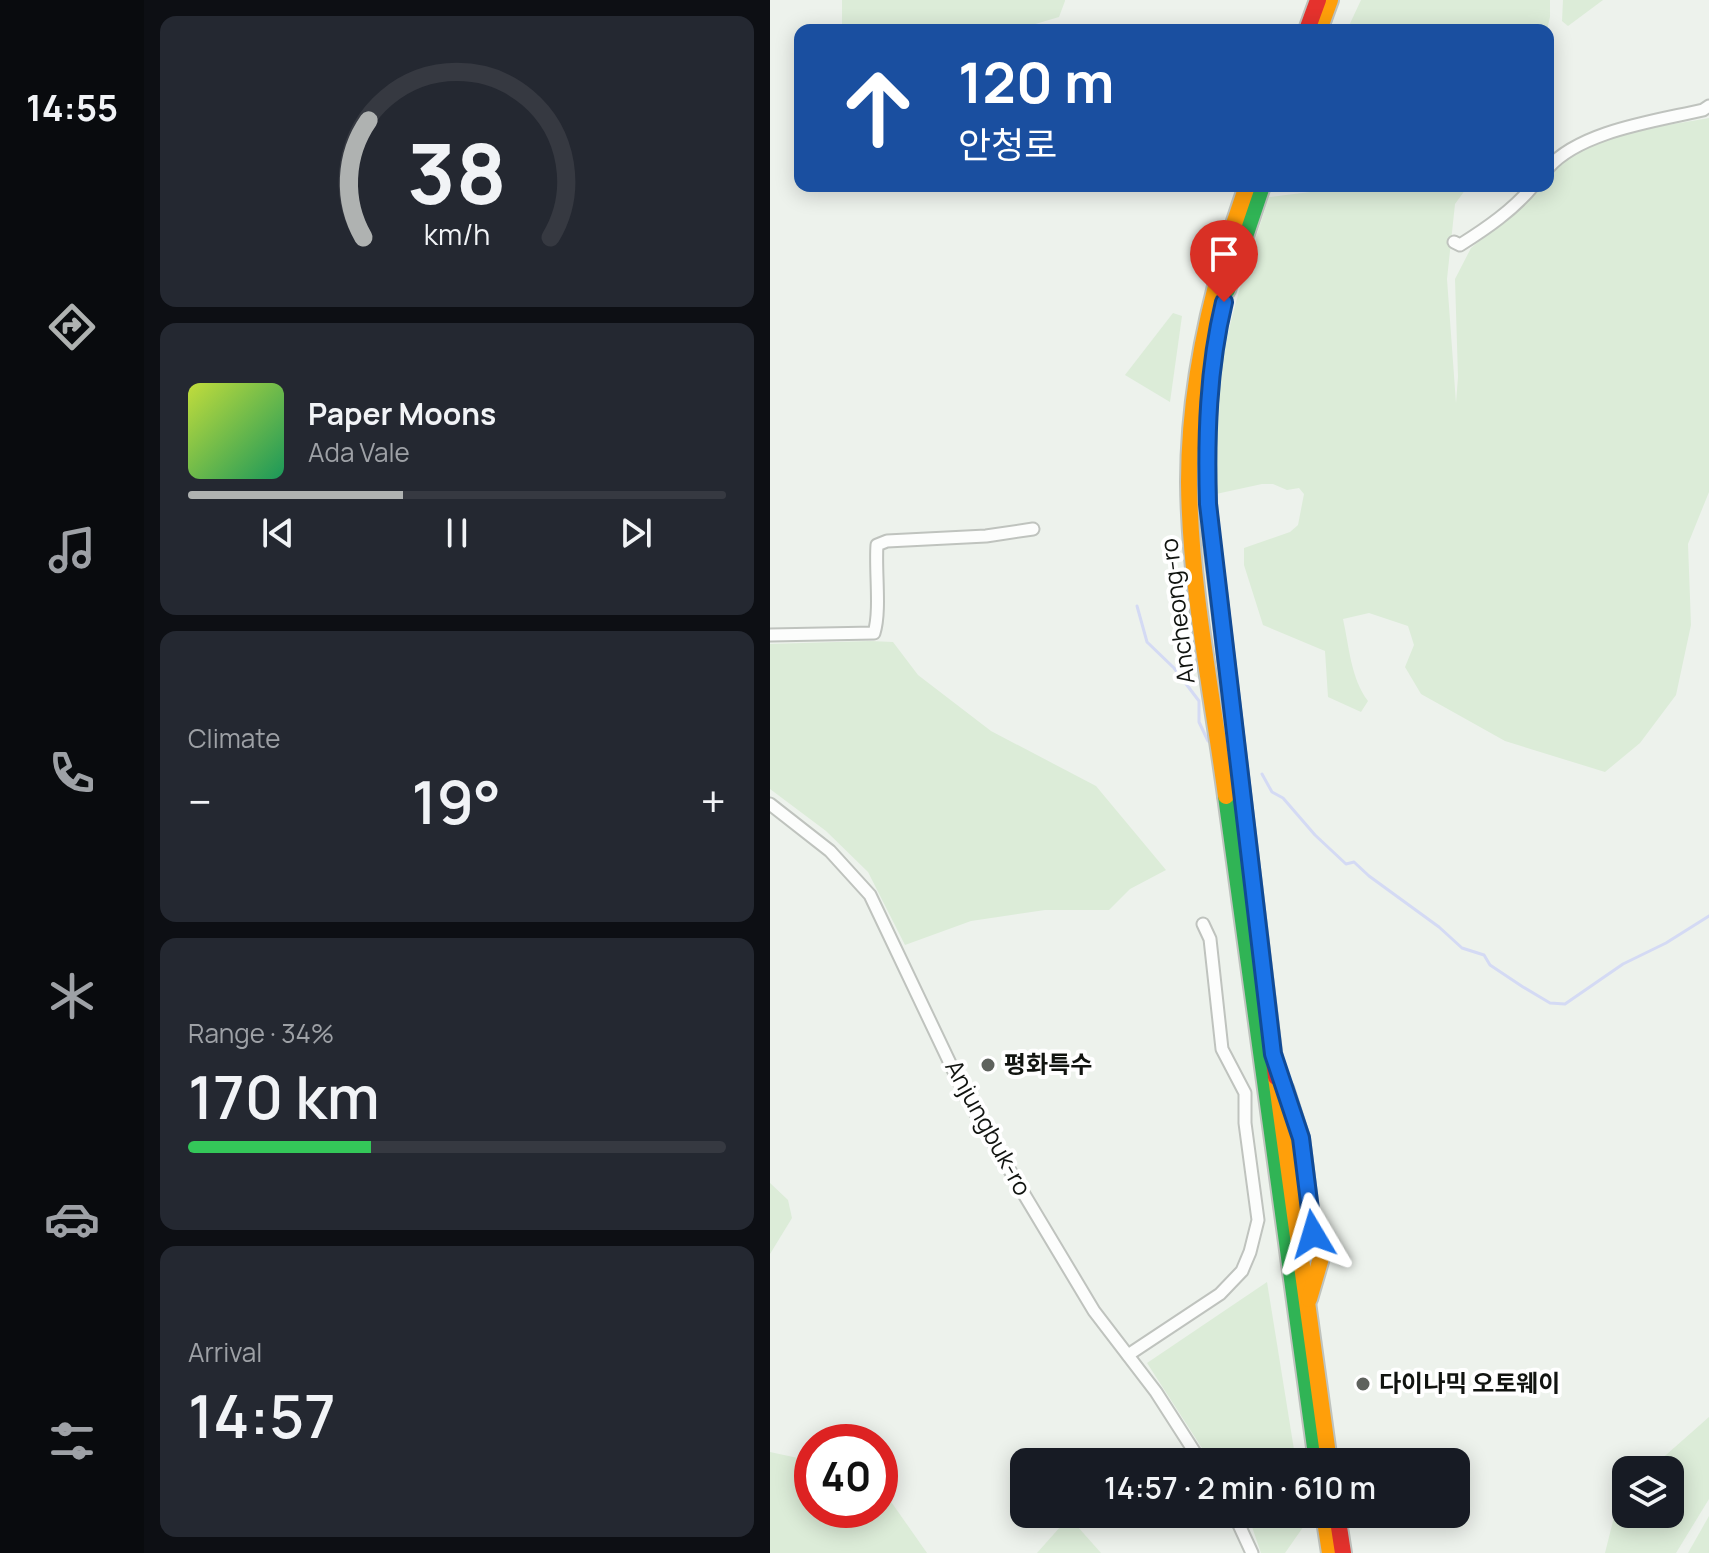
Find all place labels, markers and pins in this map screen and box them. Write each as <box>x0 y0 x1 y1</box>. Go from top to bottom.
pin <box>1190 220 1258 302</box>
place label: 평화특수 <box>1004 1047 1092 1080</box>
marker: 평화특수 <box>979 1056 997 1074</box>
place label: 다이나믹 오토웨이 <box>1379 1366 1560 1399</box>
marker: 다이나믹 오토웨이 <box>1354 1375 1372 1393</box>

